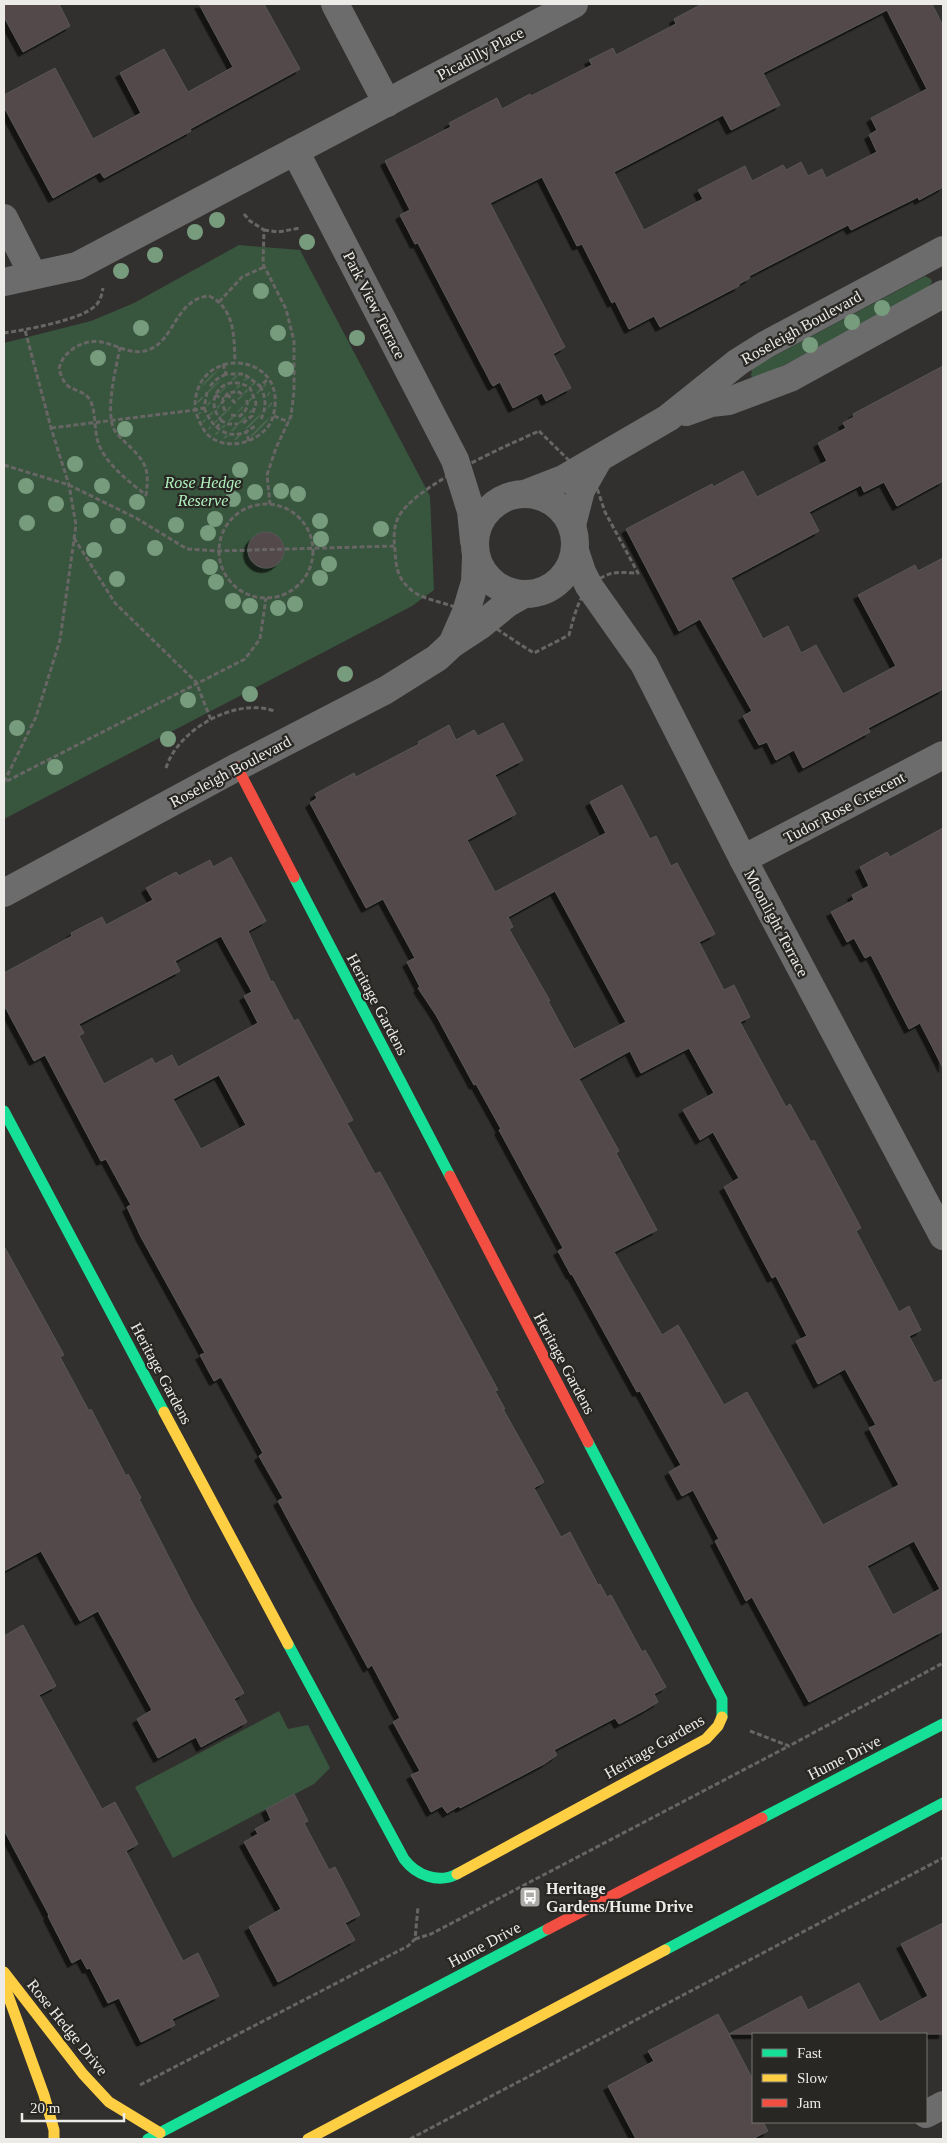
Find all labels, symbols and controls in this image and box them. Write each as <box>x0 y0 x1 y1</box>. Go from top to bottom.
street label: Picadilly Place <box>434 24 527 84</box>
street label: Park View Terrace <box>340 249 409 362</box>
street label: Roseleigh Boulevard <box>738 287 865 368</box>
park label: Rose Hedge Reserve <box>164 474 241 509</box>
street label: Roseleigh Boulevard <box>167 732 294 811</box>
street label: Tudor Rose Crescent <box>781 768 908 847</box>
street label: Moonlight Terrace <box>740 867 812 980</box>
street label: Heritage Gardens <box>343 951 411 1058</box>
street label: Heritage Gardens <box>530 1310 598 1417</box>
street label: Heritage Gardens <box>127 1320 195 1427</box>
street label: Heritage Gardens <box>601 1711 708 1783</box>
street label: Hume Drive <box>805 1732 884 1783</box>
place label: Heritage Gardens/Hume Drive <box>546 1880 693 1915</box>
bus stop icon: Heritage Gardens/Hume Drive <box>518 1885 542 1909</box>
street label: Hume Drive <box>445 1918 523 1971</box>
street label: Rose Hedge Drive <box>23 1976 111 2079</box>
legend <box>752 2033 927 2123</box>
text: Fast <box>797 2045 823 2061</box>
text: Slow <box>797 2070 828 2086</box>
scale bar <box>22 2090 125 2122</box>
text: Jam <box>797 2095 821 2111</box>
text: 20 m <box>30 2100 61 2116</box>

